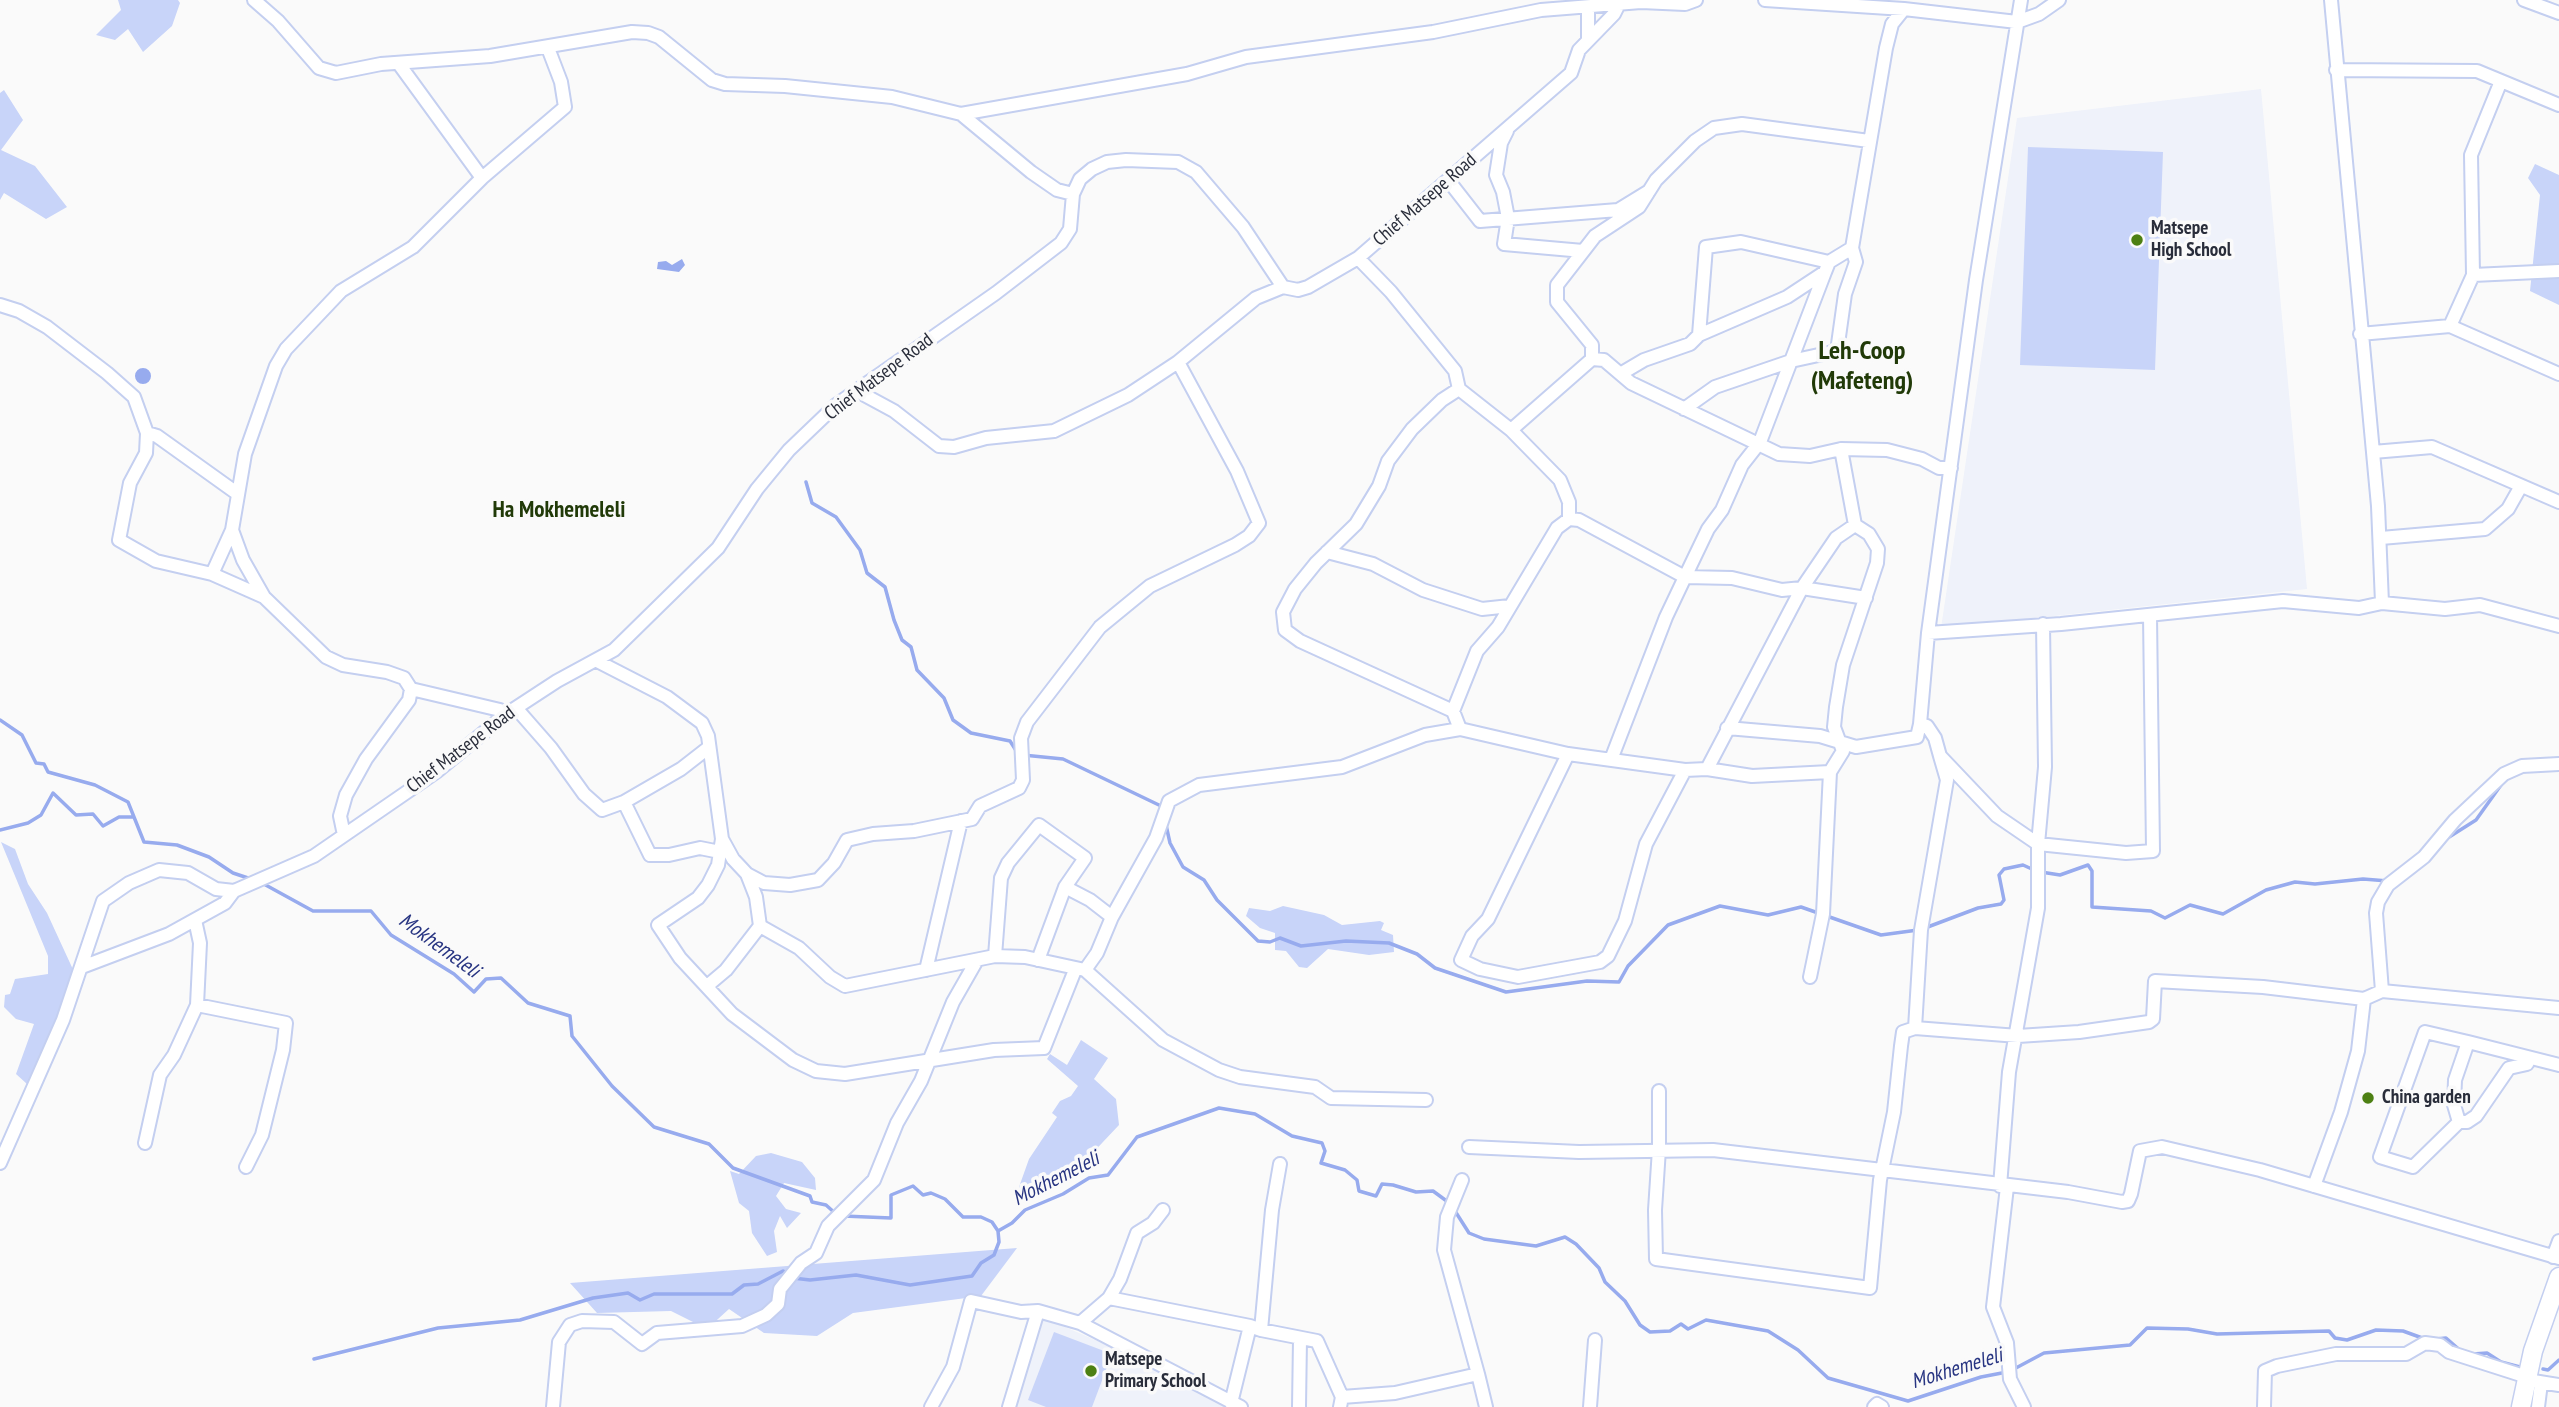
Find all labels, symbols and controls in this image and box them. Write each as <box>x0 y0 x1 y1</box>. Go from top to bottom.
street label: Chief Matsepe Road <box>1369 149 1481 251</box>
place label: Matsepe High School <box>2151 218 2231 262</box>
marker: Matsepe High School <box>2129 232 2145 248</box>
street label: Chief Matsepe Road <box>820 329 938 425</box>
district label: Leh-Coop (Mafeteng) <box>1811 336 1913 398</box>
district label: Ha Mokhemeleli <box>493 496 625 524</box>
street label: Chief Matsepe Road <box>402 702 520 798</box>
water label: Mokhemeleli <box>394 908 484 984</box>
place label: China garden <box>2382 1087 2471 1109</box>
marker: China garden <box>2360 1090 2376 1106</box>
water label: Mokhemeleli <box>1008 1146 1104 1212</box>
water label: Mokhemeleli <box>1908 1343 2006 1395</box>
place label: Matsepe Primary School <box>1105 1349 1206 1393</box>
marker: Matsepe Primary School <box>1083 1363 1099 1379</box>

